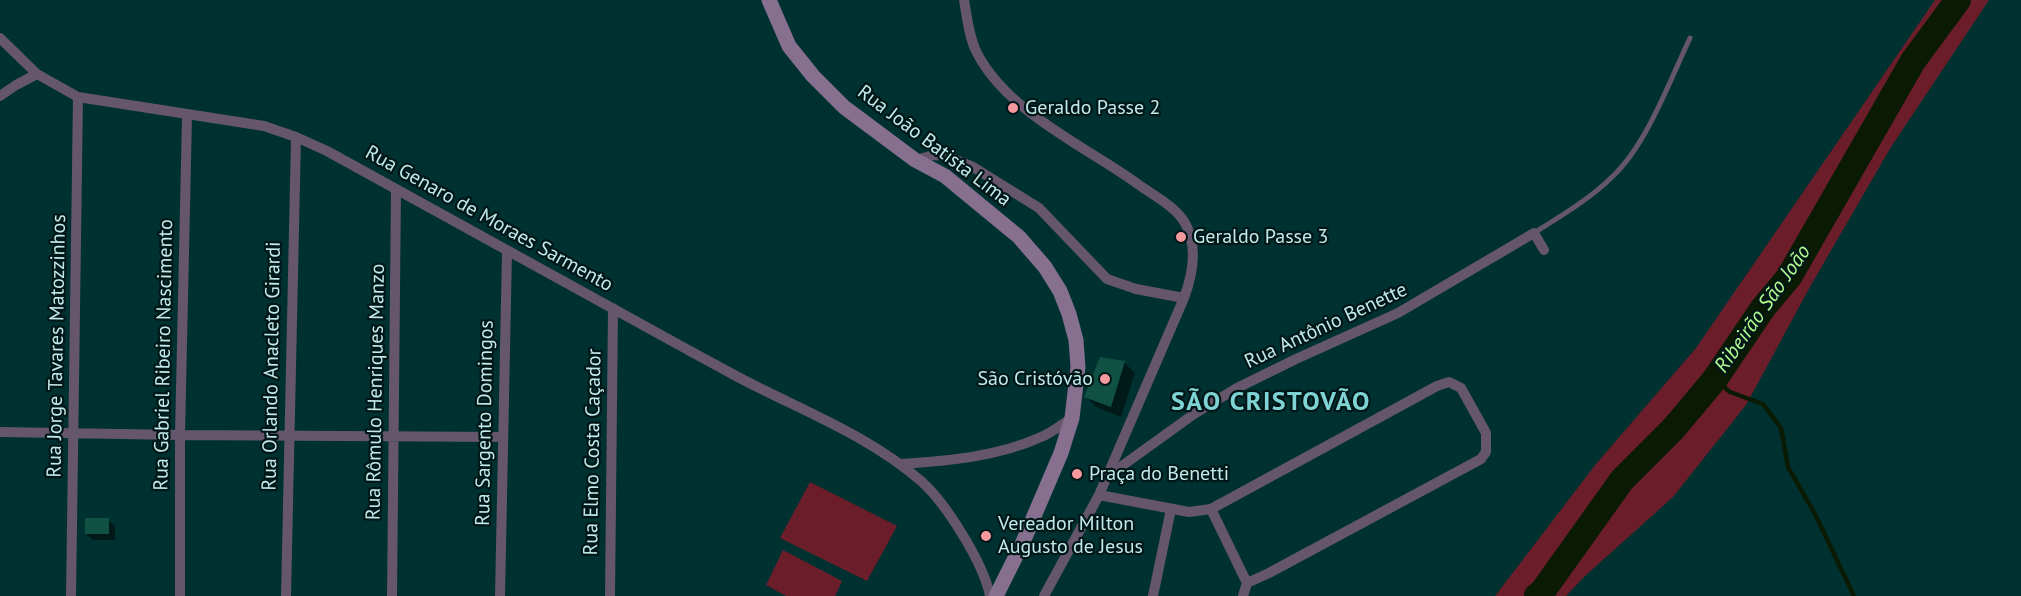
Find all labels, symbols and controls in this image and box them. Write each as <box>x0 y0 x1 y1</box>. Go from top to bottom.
street label: Rua João Batista Lima <box>852 80 1016 212</box>
place label: Geraldo Passe 2 <box>1025 96 1160 120</box>
marker: Geraldo Passe 2 <box>1006 101 1020 115</box>
street label: Rua Genaro de Moraes Sarmento <box>361 141 617 297</box>
street label: Rua Jorge Tavares Matozzinhos <box>43 214 71 478</box>
street label: Rua Gabriel Ribeiro Nascimento <box>150 219 178 491</box>
place label: Geraldo Passe 3 <box>1193 225 1328 249</box>
marker: Geraldo Passe 3 <box>1174 230 1188 244</box>
water label: Ribeirão São João <box>1710 240 1816 378</box>
street label: Rua Orlando Anacleto Girardi <box>258 241 286 491</box>
street label: Rua Rômulo Henriques Manzo <box>362 264 390 520</box>
street label: Rua Antônio Benette <box>1241 278 1411 374</box>
street label: Rua Sargento Domingos <box>471 320 499 526</box>
street label: Rua Elmo Costa Caçador <box>579 348 607 556</box>
place label: São Cristóvão <box>977 367 1093 391</box>
marker: São Cristóvão <box>1098 372 1112 386</box>
district label: SÃO CRISTOVÃO <box>1171 387 1371 419</box>
place label: Praça do Benetti <box>1089 462 1229 486</box>
marker: Praça do Benetti <box>1070 467 1084 481</box>
place label: Vereador Milton Augusto de Jesus <box>998 512 1143 559</box>
marker: Vereador Milton Augusto de Jesus <box>979 529 993 543</box>

